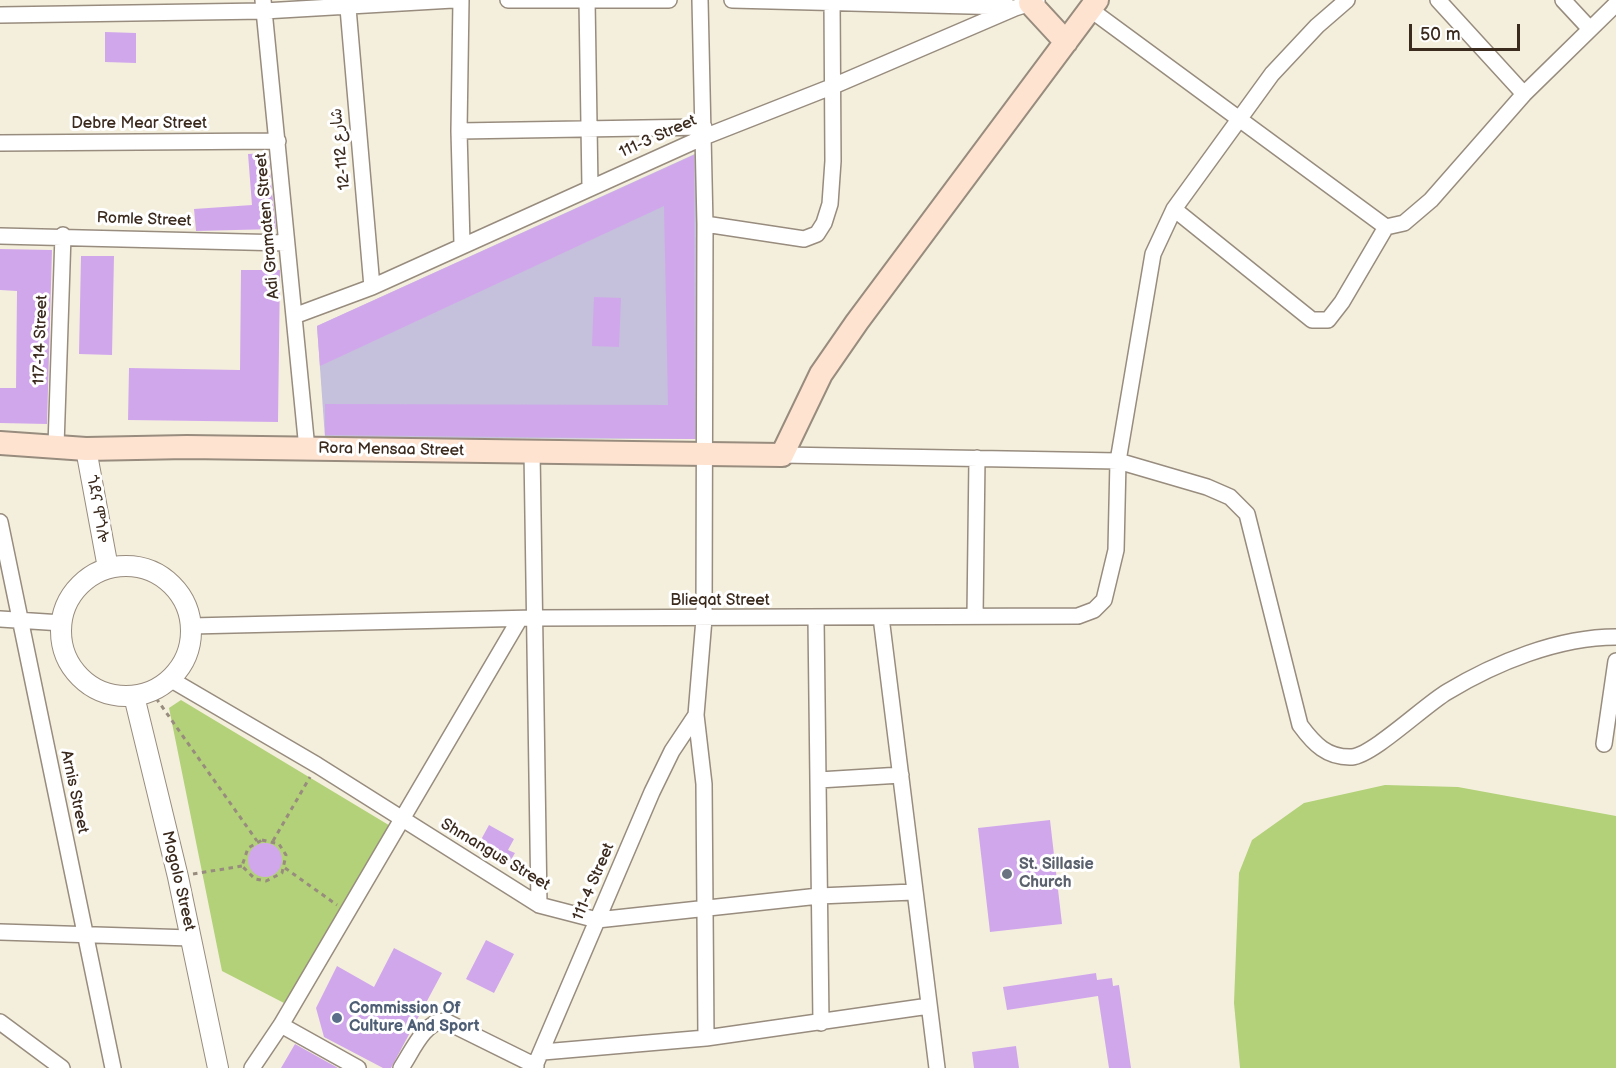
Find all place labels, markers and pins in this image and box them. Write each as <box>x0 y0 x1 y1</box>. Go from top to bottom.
place label: St. Sillasie Church <box>1019 855 1094 893</box>
marker: St. Sillasie Church <box>1000 867 1014 881</box>
place label: Commission Of Culture And Sport <box>349 999 479 1037</box>
marker: Commission Of Culture And Sport <box>330 1011 344 1025</box>

